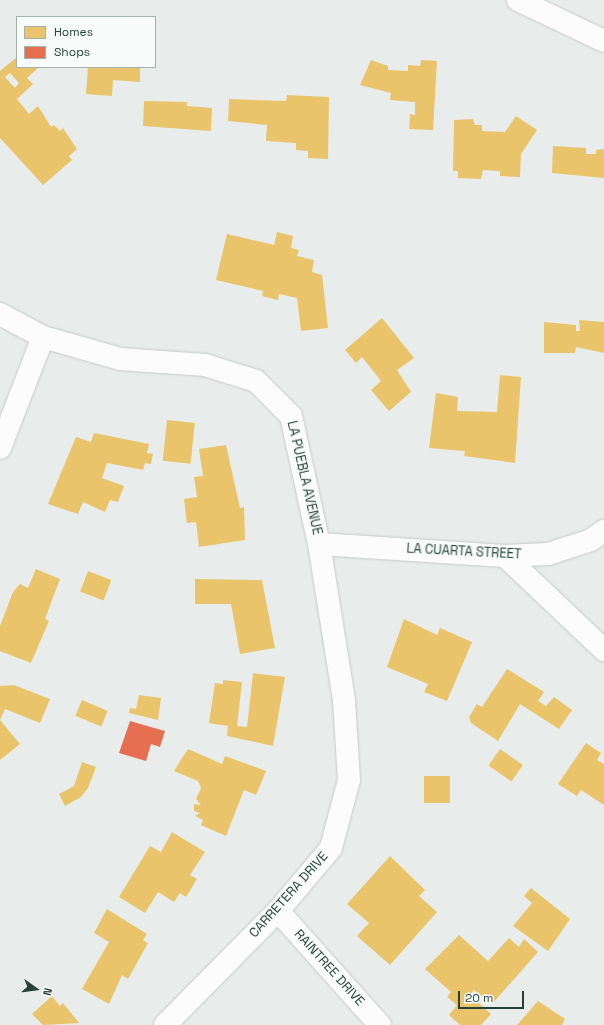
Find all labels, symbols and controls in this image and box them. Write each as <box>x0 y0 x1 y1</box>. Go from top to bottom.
legend <box>16 16 156 68</box>
text: Homes <box>54 24 93 40</box>
text: Shops <box>54 44 90 60</box>
street label: LA PUEBLA AVENUE <box>283 419 325 537</box>
street label: LA CUARTA STREET <box>406 541 522 563</box>
street label: CARRETERA DRIVE <box>246 849 332 941</box>
street label: RAINTREE DRIVE <box>291 927 367 1009</box>
north arrow <box>16 969 56 1009</box>
scale bar <box>460 983 526 1009</box>
text: N <box>40 987 55 997</box>
text: 20 m <box>465 990 493 1006</box>

